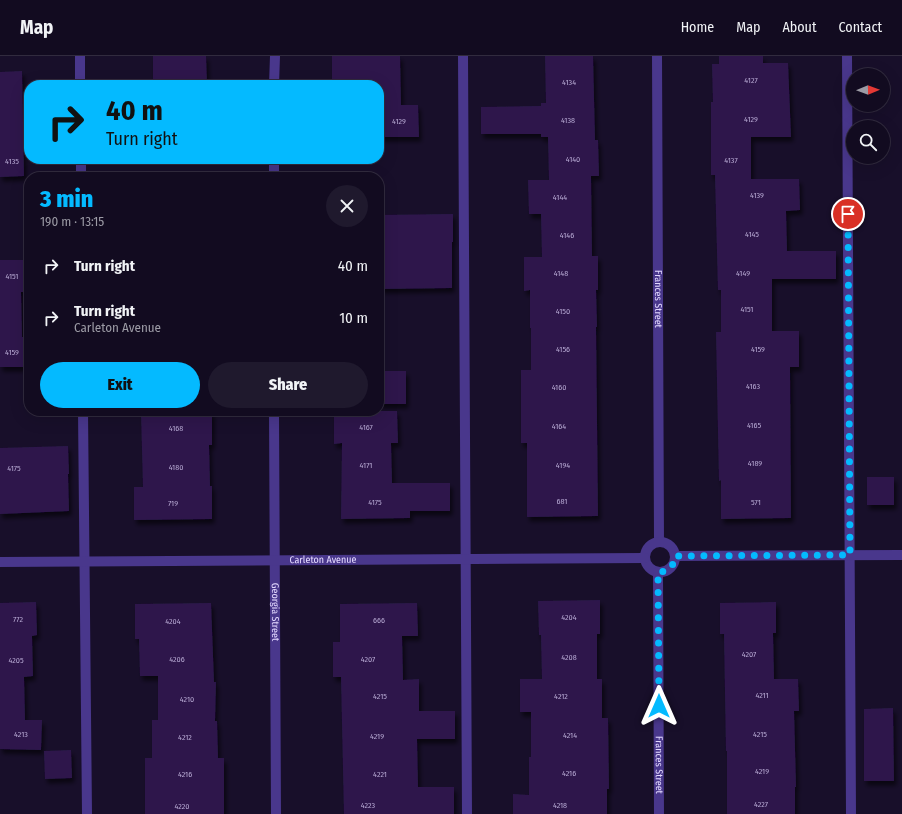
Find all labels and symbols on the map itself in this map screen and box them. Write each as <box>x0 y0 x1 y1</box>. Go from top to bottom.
north arrow <box>846 68 890 112</box>
house number: 4127 <box>744 76 758 85</box>
house number: 4134 <box>562 78 576 87</box>
house number: 4129 <box>744 115 758 124</box>
house number: 4138 <box>561 116 575 125</box>
house number: 4129 <box>392 117 406 126</box>
house number: 4140 <box>566 155 580 164</box>
house number: 4137 <box>724 156 738 165</box>
house number: 4135 <box>5 157 19 166</box>
house number: 4139 <box>750 191 764 200</box>
house number: 4144 <box>553 193 567 202</box>
pin <box>831 197 865 231</box>
house number: 4145 <box>745 230 759 239</box>
house number: 4146 <box>560 231 574 240</box>
house number: 4148 <box>554 269 568 278</box>
house number: 4149 <box>736 269 750 278</box>
street label: Frances Street <box>652 270 664 329</box>
house number: 4151 <box>6 272 18 281</box>
house number: 4151 <box>741 305 753 314</box>
house number: 4150 <box>556 307 570 316</box>
house number: 4156 <box>556 345 570 354</box>
house number: 4159 <box>751 345 765 354</box>
house number: 4159 <box>5 348 19 357</box>
house number: 4163 <box>746 382 760 391</box>
house number: 4160 <box>552 383 566 392</box>
house number: 4165 <box>747 421 761 430</box>
house number: 4164 <box>552 422 566 431</box>
house number: 4167 <box>359 423 374 432</box>
house number: 4168 <box>169 424 183 433</box>
house number: 4189 <box>748 459 762 468</box>
house number: 4171 <box>360 461 372 470</box>
house number: 4194 <box>556 461 570 470</box>
house number: 4180 <box>169 463 183 472</box>
house number: 4175 <box>7 464 21 473</box>
house number: 681 <box>557 497 567 506</box>
house number: 4175 <box>368 498 382 507</box>
house number: 571 <box>751 498 761 507</box>
house number: 719 <box>168 499 178 508</box>
street label: Carleton Avenue <box>289 554 357 566</box>
street label: Georgia Street <box>269 583 281 642</box>
house number: 4204 <box>561 613 577 622</box>
house number: 772 <box>13 615 23 624</box>
house number: 666 <box>373 616 385 625</box>
house number: 4204 <box>165 617 181 626</box>
house number: 4207 <box>742 650 757 659</box>
house number: 4208 <box>561 653 577 662</box>
house number: 4206 <box>169 655 185 664</box>
house number: 4207 <box>361 655 376 664</box>
house number: 4205 <box>8 656 24 665</box>
position arrow <box>638 685 680 727</box>
house number: 4211 <box>755 691 769 700</box>
house number: 4215 <box>373 692 387 701</box>
house number: 4212 <box>554 692 568 701</box>
house number: 4210 <box>180 695 194 704</box>
house number: 4213 <box>14 730 28 739</box>
house number: 4215 <box>753 730 767 739</box>
house number: 4214 <box>563 731 577 740</box>
house number: 4219 <box>370 732 384 741</box>
house number: 4212 <box>178 733 192 742</box>
street label: Frances Street <box>653 736 665 795</box>
house number: 4219 <box>755 767 769 776</box>
house number: 4216 <box>562 769 576 778</box>
house number: 4216 <box>178 770 192 779</box>
house number: 4221 <box>373 770 387 779</box>
house number: 4227 <box>754 800 769 809</box>
house number: 4223 <box>361 801 376 810</box>
house number: 4218 <box>553 801 567 810</box>
house number: 4220 <box>175 802 190 811</box>

